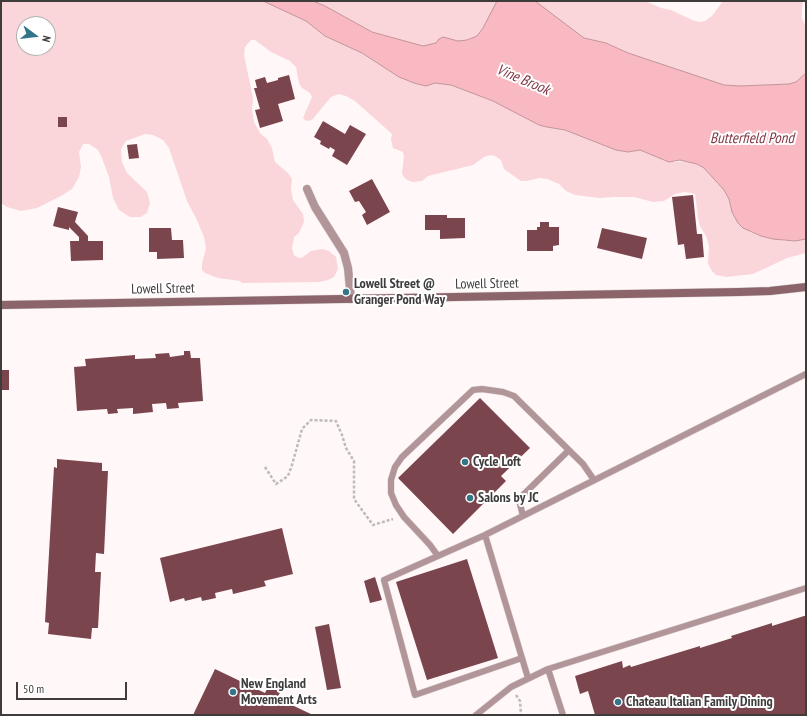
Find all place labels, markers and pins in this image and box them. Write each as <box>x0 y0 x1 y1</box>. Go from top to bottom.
place label: Lowell Street @ Granger Pond Way <box>354 276 445 308</box>
marker: Lowell Street @ Granger Pond Way <box>341 287 351 297</box>
place label: Cycle Loft <box>473 454 521 470</box>
marker: Cycle Loft <box>460 457 470 467</box>
place label: Salons by JC <box>478 490 539 506</box>
marker: Salons by JC <box>465 493 475 503</box>
place label: New England Movement Arts <box>241 676 317 708</box>
marker: New England Movement Arts <box>228 687 238 697</box>
place label: Chateau Italian Family Dining <box>626 694 773 710</box>
marker: Chateau Italian Family Dining <box>613 697 623 707</box>

